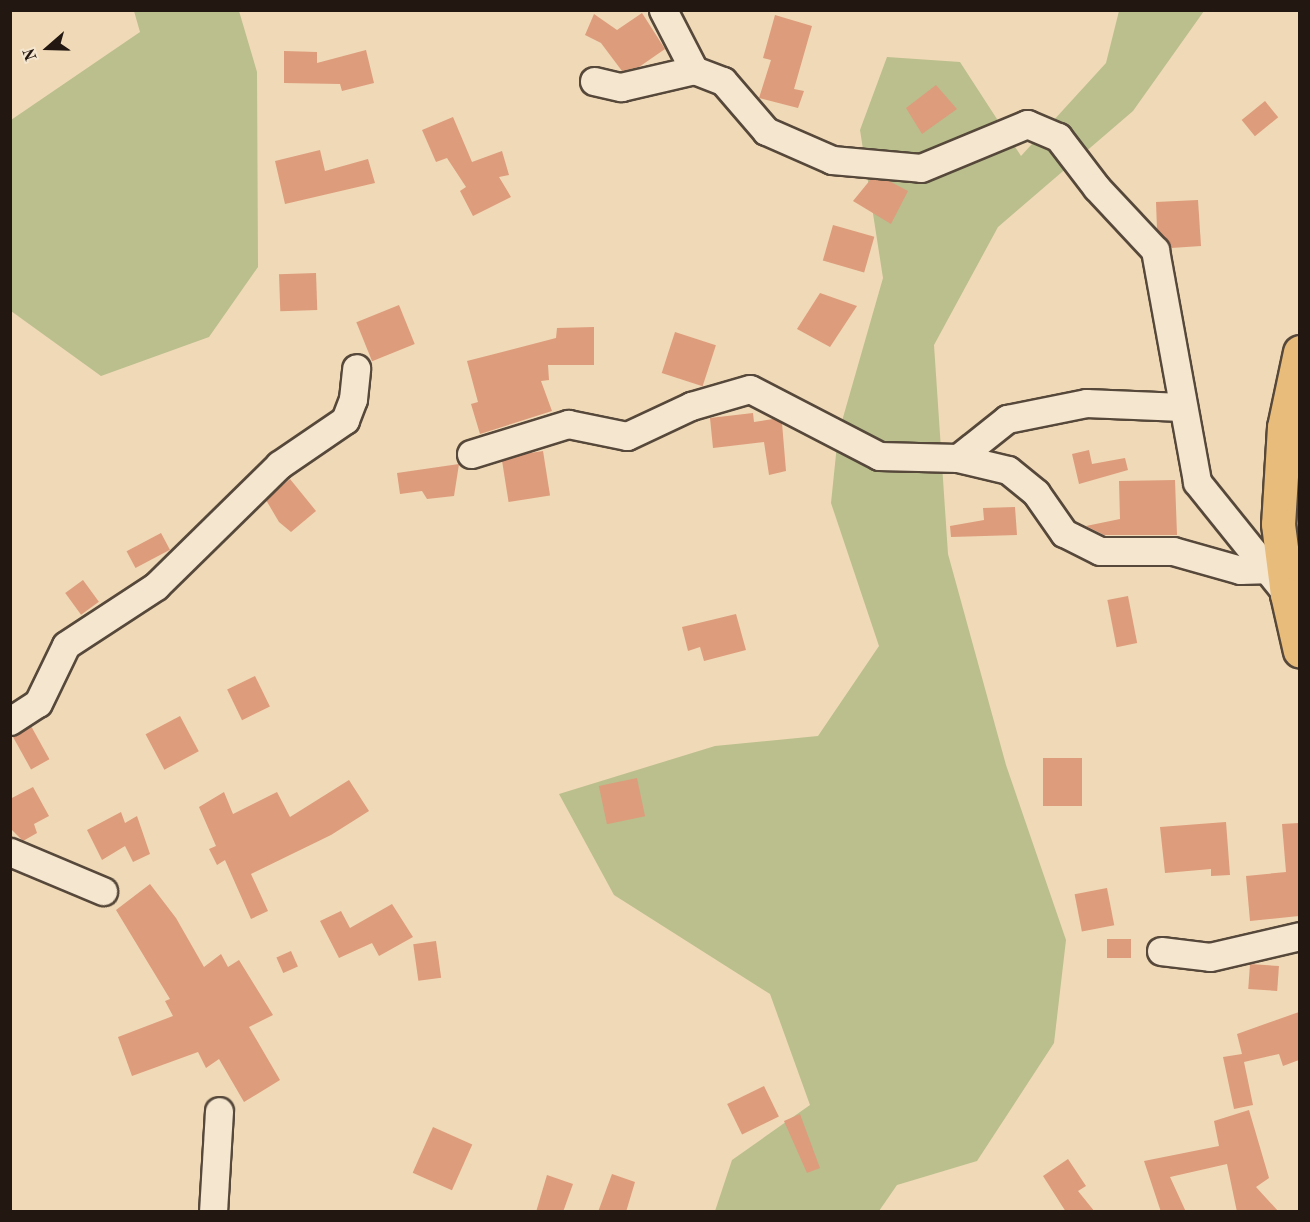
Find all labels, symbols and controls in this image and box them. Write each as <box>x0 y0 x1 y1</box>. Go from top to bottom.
north arrow <box>18 18 78 78</box>
text: N <box>21 46 41 63</box>

